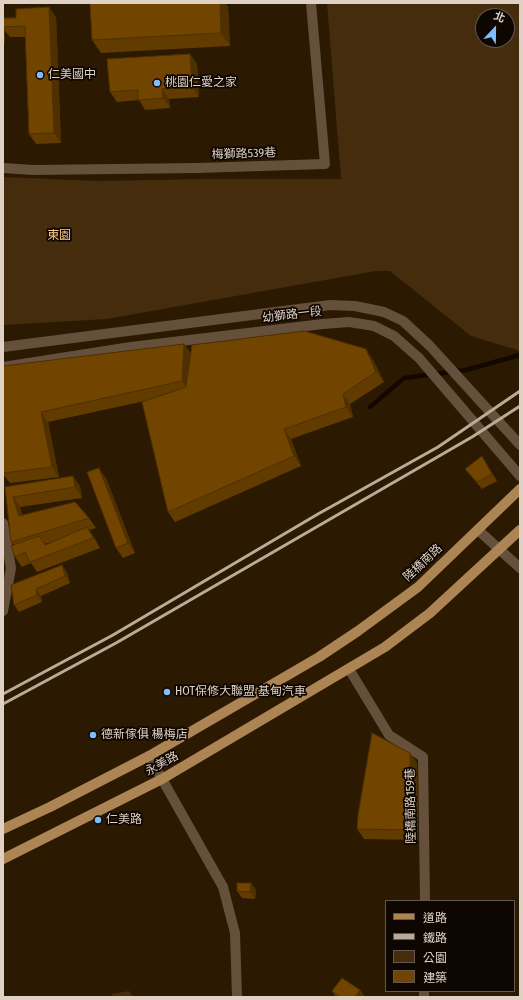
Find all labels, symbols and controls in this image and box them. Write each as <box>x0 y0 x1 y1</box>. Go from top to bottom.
north arrow <box>475 8 515 48</box>
text: 北 <box>492 9 507 25</box>
place label: 仁美國中 <box>48 68 96 82</box>
marker: 仁美國中 <box>35 70 45 80</box>
place label: 桃園仁愛之家 <box>165 76 237 90</box>
marker: 桃園仁愛之家 <box>152 78 162 88</box>
street label: 梅獅路539巷 <box>212 146 276 162</box>
park label: 東園 <box>47 229 71 243</box>
street label: 幼獅路一段 <box>261 304 323 326</box>
street label: 陸橋南路 <box>401 541 445 585</box>
place label: HOT保修大聯盟 基甸汽車 <box>175 685 306 699</box>
marker: HOT保修大聯盟 基甸汽車 <box>162 687 172 697</box>
place label: 德新傢俱 楊梅店 <box>101 728 188 742</box>
marker: 德新傢俱 楊梅店 <box>88 730 98 740</box>
street label: 永美路 <box>143 749 181 779</box>
street label: 陸橋南路159巷 <box>403 768 419 844</box>
place label: 仁美路 <box>106 813 142 827</box>
marker: 仁美路 <box>93 815 103 825</box>
legend <box>385 900 515 992</box>
text: 道路 <box>423 911 447 925</box>
text: 鐵路 <box>423 931 447 945</box>
text: 公園 <box>423 951 447 965</box>
text: 建築 <box>423 971 447 985</box>

